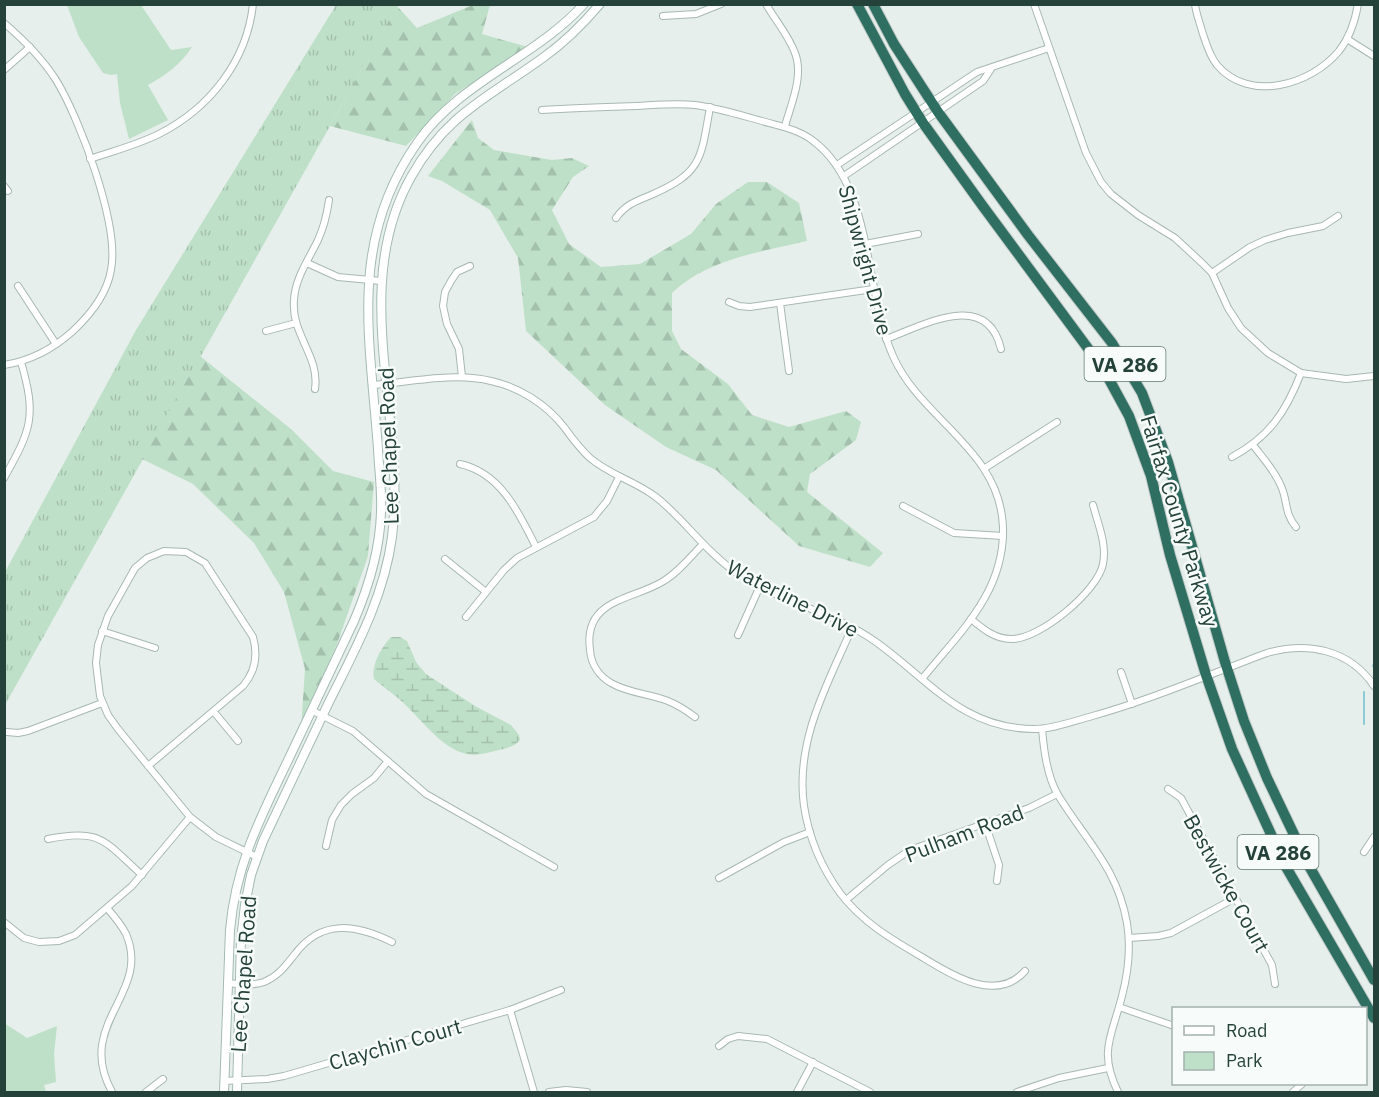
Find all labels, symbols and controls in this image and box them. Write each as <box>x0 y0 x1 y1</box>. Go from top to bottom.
street label: Shipwright Drive <box>832 182 900 338</box>
road number: VA 286 <box>1084 347 1166 381</box>
street label: Lee Chapel Road <box>371 367 405 525</box>
street label: Fairfax County Parkway <box>1134 412 1226 631</box>
street label: Waterline Drive <box>722 553 864 643</box>
street label: Pulham Road <box>901 798 1027 868</box>
street label: Bestwicke Court <box>1177 809 1277 957</box>
road number: VA 286 <box>1238 835 1318 869</box>
street label: Lee Chapel Road <box>224 895 262 1053</box>
legend <box>1172 1007 1367 1085</box>
street label: Claychin Court <box>325 1012 465 1076</box>
text: Road <box>1226 1019 1267 1042</box>
text: Park <box>1226 1049 1263 1072</box>

